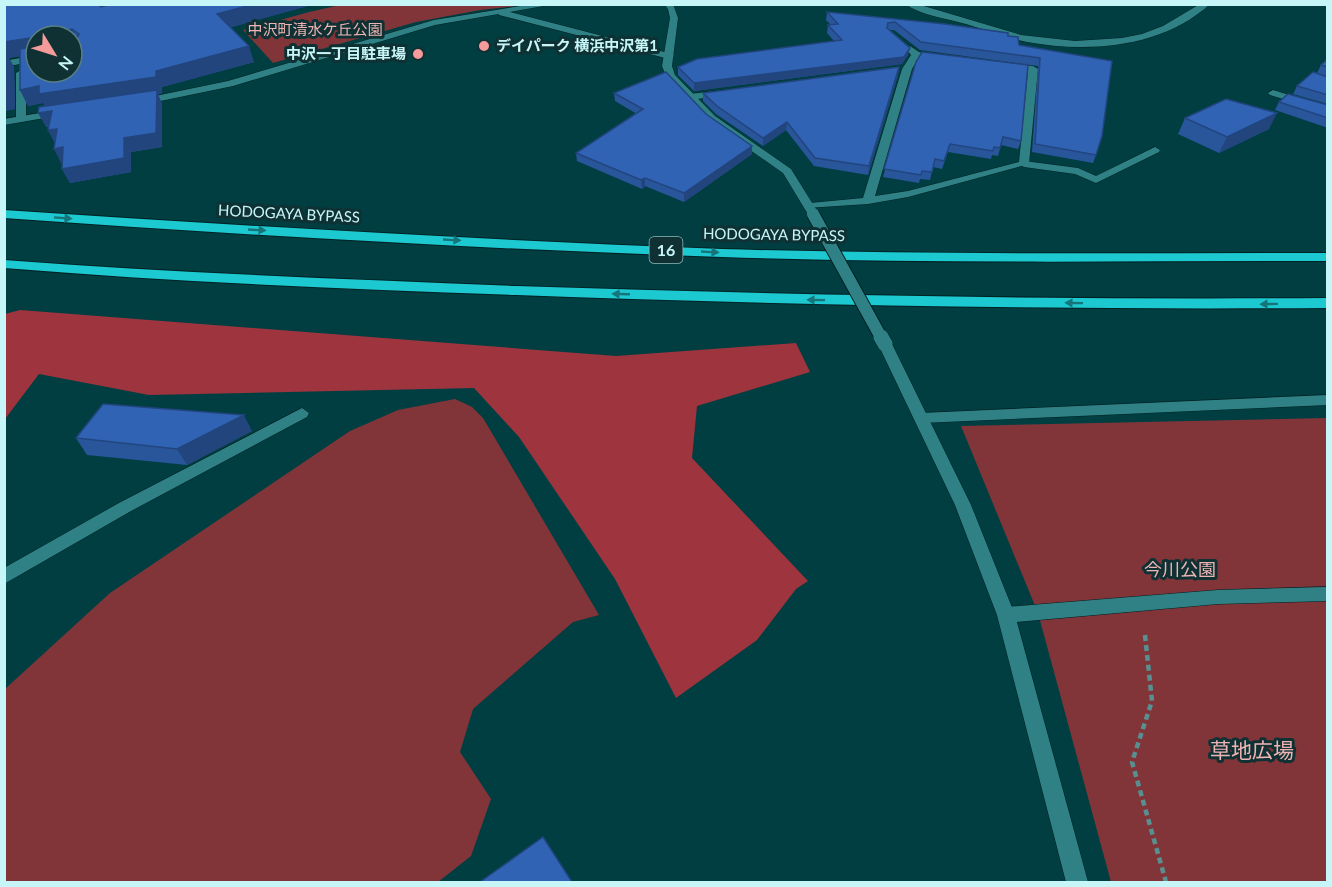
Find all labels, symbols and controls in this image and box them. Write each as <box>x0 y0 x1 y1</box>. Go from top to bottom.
park label: 中沢町清水ケ丘公園 <box>247 20 383 38</box>
north arrow <box>24 24 84 84</box>
place label: デイパーク 横浜中沢第1 <box>496 36 658 54</box>
marker: デイパーク 横浜中沢第1 <box>477 39 491 53</box>
place label: 中沢一丁目駐車場 <box>286 44 406 62</box>
marker: 中沢一丁目駐車場 <box>411 47 425 61</box>
text: N <box>55 53 77 74</box>
street label: HODOGAYA BYPASS <box>218 200 360 226</box>
one-way arrow <box>53 213 72 223</box>
street label: HODOGAYA BYPASS <box>703 224 845 244</box>
one-way arrow <box>248 226 267 235</box>
one-way arrow <box>443 235 462 244</box>
road number: 16 <box>650 237 682 263</box>
one-way arrow <box>700 247 719 256</box>
one-way arrow <box>612 289 631 298</box>
one-way arrow <box>807 295 826 305</box>
one-way arrow <box>1065 298 1084 308</box>
one-way arrow <box>1260 299 1279 309</box>
park label: 今川公園 <box>1144 558 1216 580</box>
park label: 草地広場 <box>1210 737 1294 762</box>

